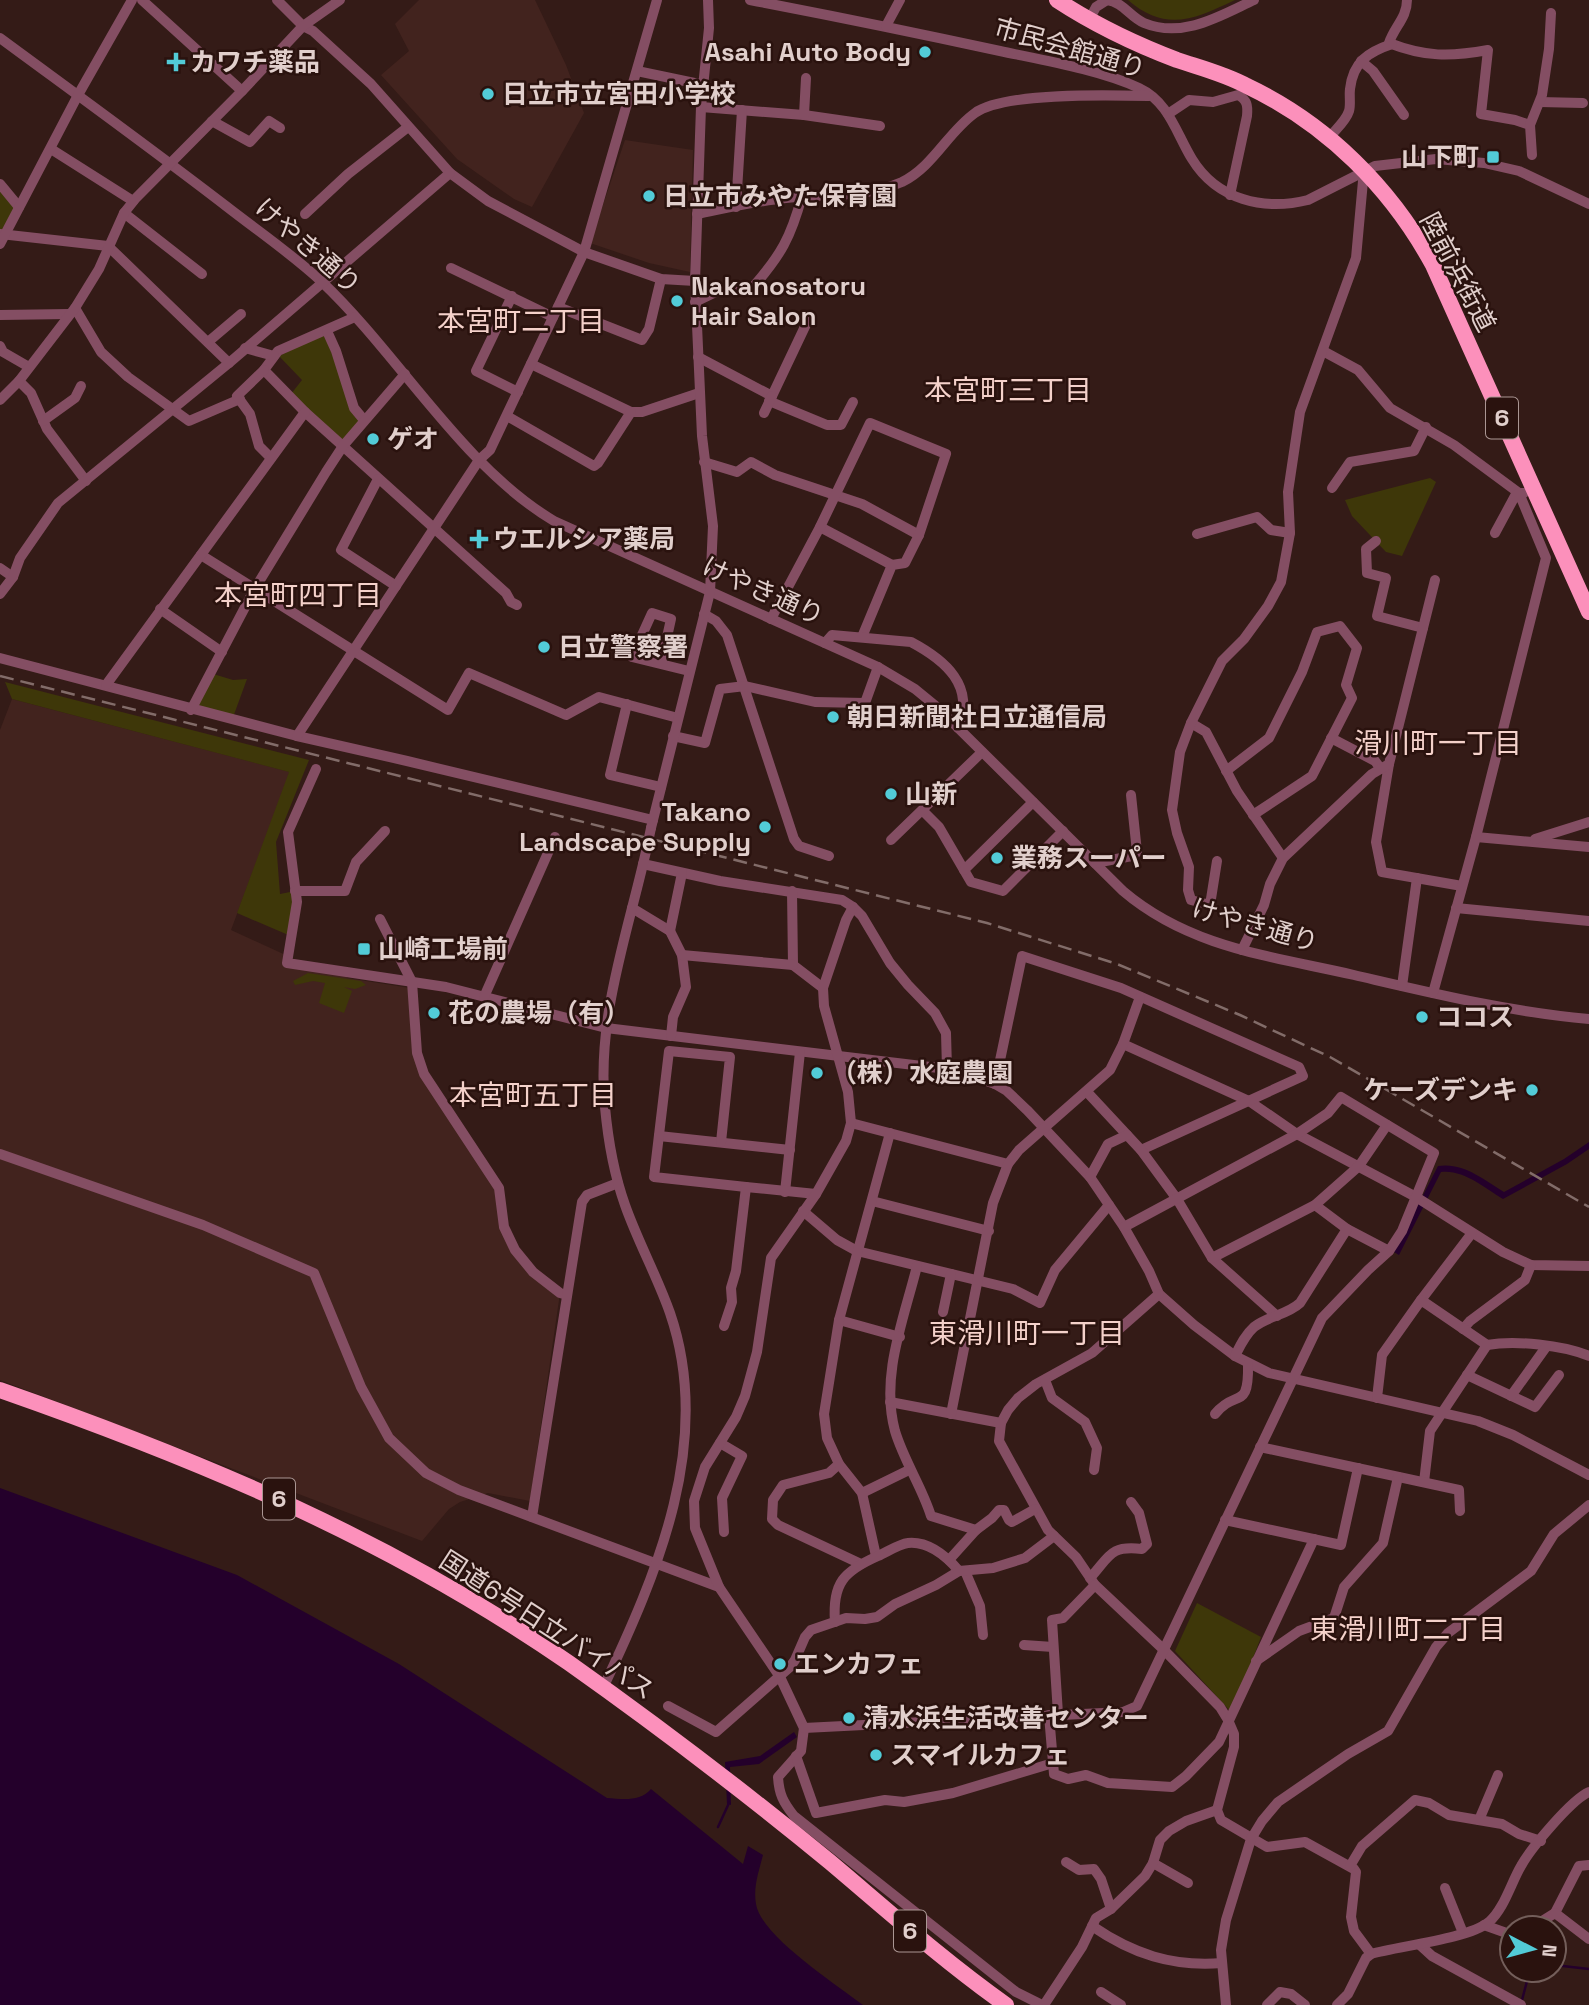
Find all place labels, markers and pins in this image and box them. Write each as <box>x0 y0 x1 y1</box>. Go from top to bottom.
place label: Asahi Auto Body <box>705 35 911 69</box>
marker: Asahi Auto Body <box>917 44 933 60</box>
place label: カワチ薬品 <box>190 45 320 79</box>
marker: カワチ薬品 <box>168 54 184 70</box>
place label: 日立市立宮田小学校 <box>502 77 736 111</box>
marker: 日立市立宮田小学校 <box>480 86 496 102</box>
place label: 山下町 <box>1401 140 1479 174</box>
marker: 山下町 <box>1485 149 1501 165</box>
place label: 日立市みやた保育園 <box>663 179 897 213</box>
marker: 日立市みやた保育園 <box>641 188 657 204</box>
place label: Nakanosatoru Hair Salon <box>691 269 866 333</box>
marker: Nakanosatoru Hair Salon <box>669 293 685 309</box>
place label: ゲオ <box>387 422 439 456</box>
marker: ゲオ <box>365 431 381 447</box>
place label: ウエルシア薬局 <box>493 522 675 556</box>
marker: ウエルシア薬局 <box>471 531 487 547</box>
place label: 日立警察署 <box>558 630 688 664</box>
marker: 日立警察署 <box>536 639 552 655</box>
place label: 朝日新聞社日立通信局 <box>847 700 1107 734</box>
marker: 朝日新聞社日立通信局 <box>825 709 841 725</box>
place label: 山新 <box>905 777 957 811</box>
marker: 山新 <box>883 786 899 802</box>
place label: Takano Landscape Supply <box>519 795 751 859</box>
marker: Takano Landscape Supply <box>757 819 773 835</box>
place label: 業務スーパー <box>1011 841 1167 875</box>
marker: 業務スーパー <box>989 850 1005 866</box>
place label: 山崎工場前 <box>378 932 508 966</box>
marker: 山崎工場前 <box>356 941 372 957</box>
place label: 花の農場（有） <box>448 996 630 1030</box>
place label: ココス <box>1436 1000 1514 1034</box>
marker: 花の農場（有） <box>426 1005 442 1021</box>
marker: ココス <box>1414 1009 1430 1025</box>
place label: （株）水庭農園 <box>831 1056 1013 1090</box>
marker: （株）水庭農園 <box>809 1065 825 1081</box>
place label: ケーズデンキ <box>1363 1073 1518 1107</box>
marker: ケーズデンキ <box>1524 1082 1540 1098</box>
place label: エンカフェ <box>794 1647 924 1681</box>
marker: エンカフェ <box>772 1656 788 1672</box>
place label: 清水浜生活改善センター <box>863 1701 1149 1735</box>
marker: 清水浜生活改善センター <box>841 1710 857 1726</box>
place label: スマイルカフェ <box>890 1738 1070 1772</box>
marker: スマイルカフェ <box>868 1747 884 1763</box>

